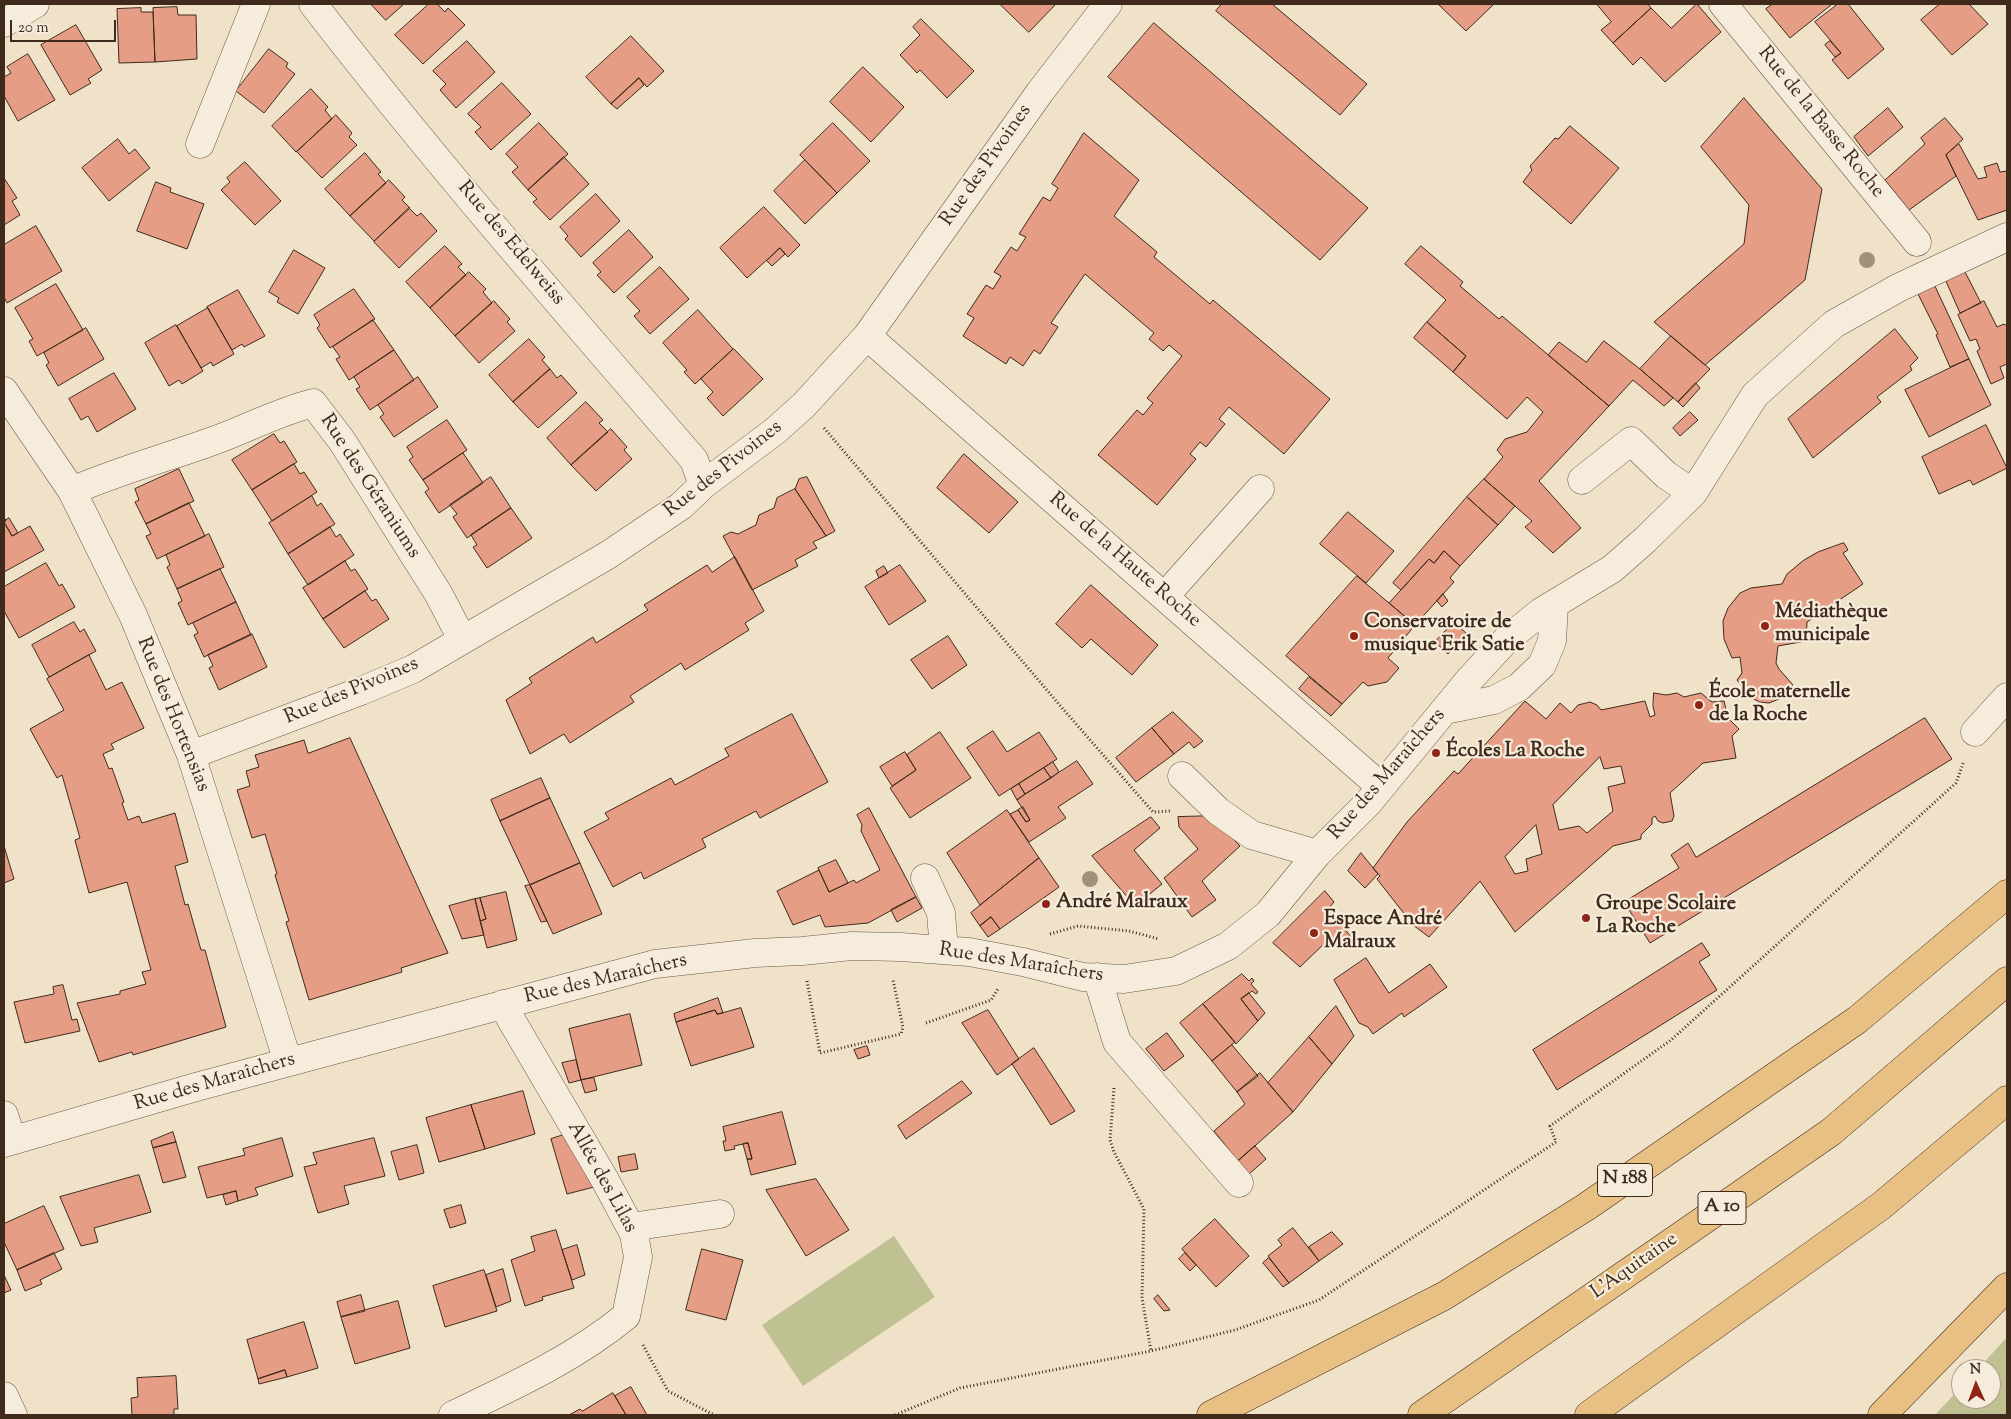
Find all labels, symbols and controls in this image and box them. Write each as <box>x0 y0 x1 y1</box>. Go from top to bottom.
scale bar <box>12 10 119 42</box>
text: 20 m <box>18 18 49 39</box>
street label: Rue de la Basse Roche <box>1751 42 1889 204</box>
street label: Rue des Pivoines <box>936 100 1038 232</box>
street label: Rue des Edelweiss <box>451 177 569 311</box>
street label: Rue des Géraniums <box>313 410 425 564</box>
street label: Rue des Pivoines <box>660 416 788 524</box>
street label: Rue de la Haute Roche <box>1043 488 1205 634</box>
place label: Médiathèque municipale <box>1775 602 1888 649</box>
place label: Conservatoire de musique Erik Satie <box>1364 612 1524 659</box>
marker: Médiathèque municipale <box>1759 620 1771 632</box>
marker: Conservatoire de musique Erik Satie <box>1348 630 1360 642</box>
street label: Rue des Hortensias <box>130 634 214 796</box>
street label: Rue des Pivoines <box>281 653 423 731</box>
place label: École maternelle de la Roche <box>1709 682 1850 729</box>
marker: École maternelle de la Roche <box>1693 699 1705 711</box>
street label: Rue des Maraîchers <box>1324 704 1452 846</box>
place label: Écoles La Roche <box>1446 741 1585 765</box>
marker: Écoles La Roche <box>1430 747 1442 759</box>
place label: André Malraux <box>1056 892 1188 916</box>
place label: Groupe Scolaire La Roche <box>1596 894 1736 941</box>
marker: André Malraux <box>1040 898 1052 910</box>
place label: Espace André Malraux <box>1324 909 1442 956</box>
marker: Groupe Scolaire La Roche <box>1580 912 1592 924</box>
marker: Espace André Malraux <box>1308 927 1320 939</box>
street label: Rue des Maraîchers <box>937 939 1105 989</box>
street label: Rue des Maraîchers <box>522 950 690 1010</box>
street label: Rue des Maraîchers <box>132 1049 298 1117</box>
street label: Allée des Lilas <box>561 1118 641 1238</box>
road number: N 188 <box>1598 1164 1652 1196</box>
road number: A 10 <box>1698 1192 1746 1224</box>
street label: L'Aquitaine <box>1587 1228 1683 1306</box>
north arrow <box>1951 1359 2001 1409</box>
text: N <box>1970 1360 1981 1380</box>

